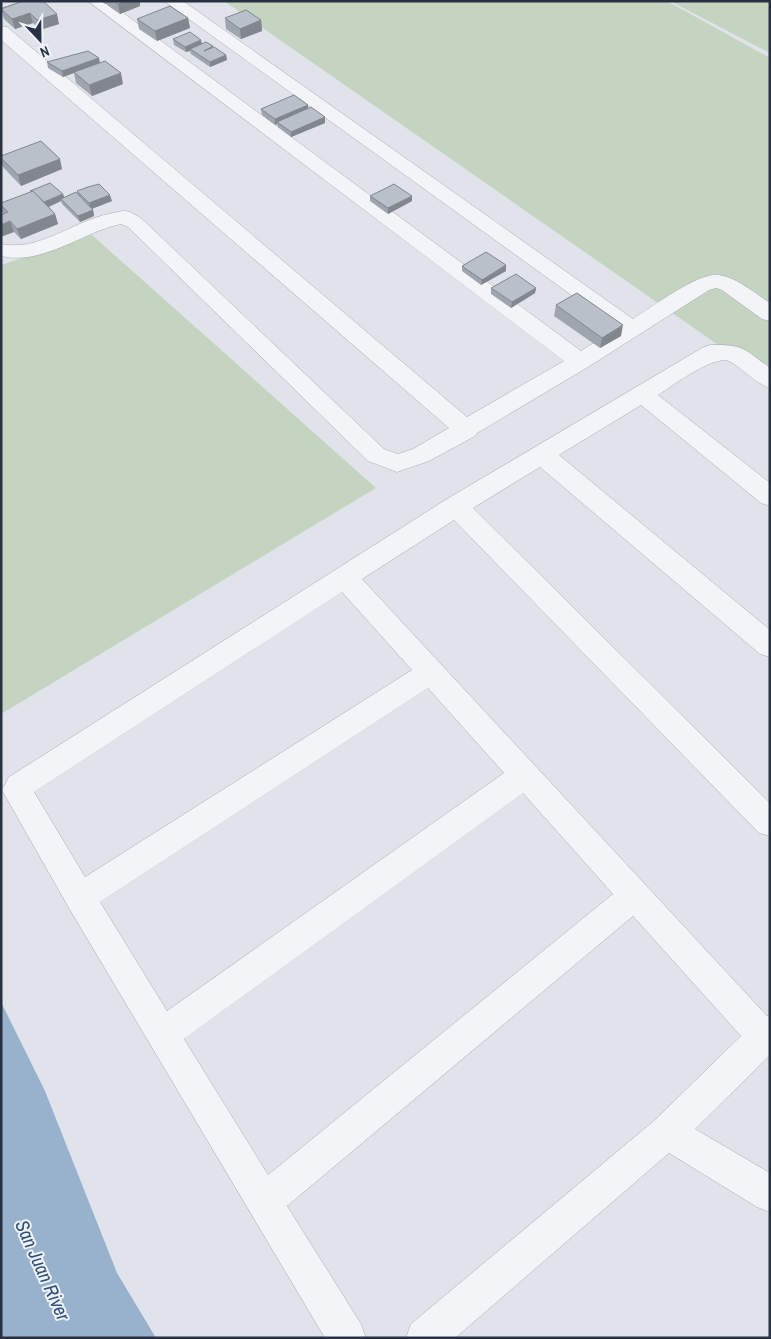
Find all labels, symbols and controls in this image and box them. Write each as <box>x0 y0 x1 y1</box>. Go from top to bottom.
north arrow <box>15 15 65 65</box>
text: N <box>38 42 52 62</box>
water label: San Juan River <box>9 1216 77 1325</box>

